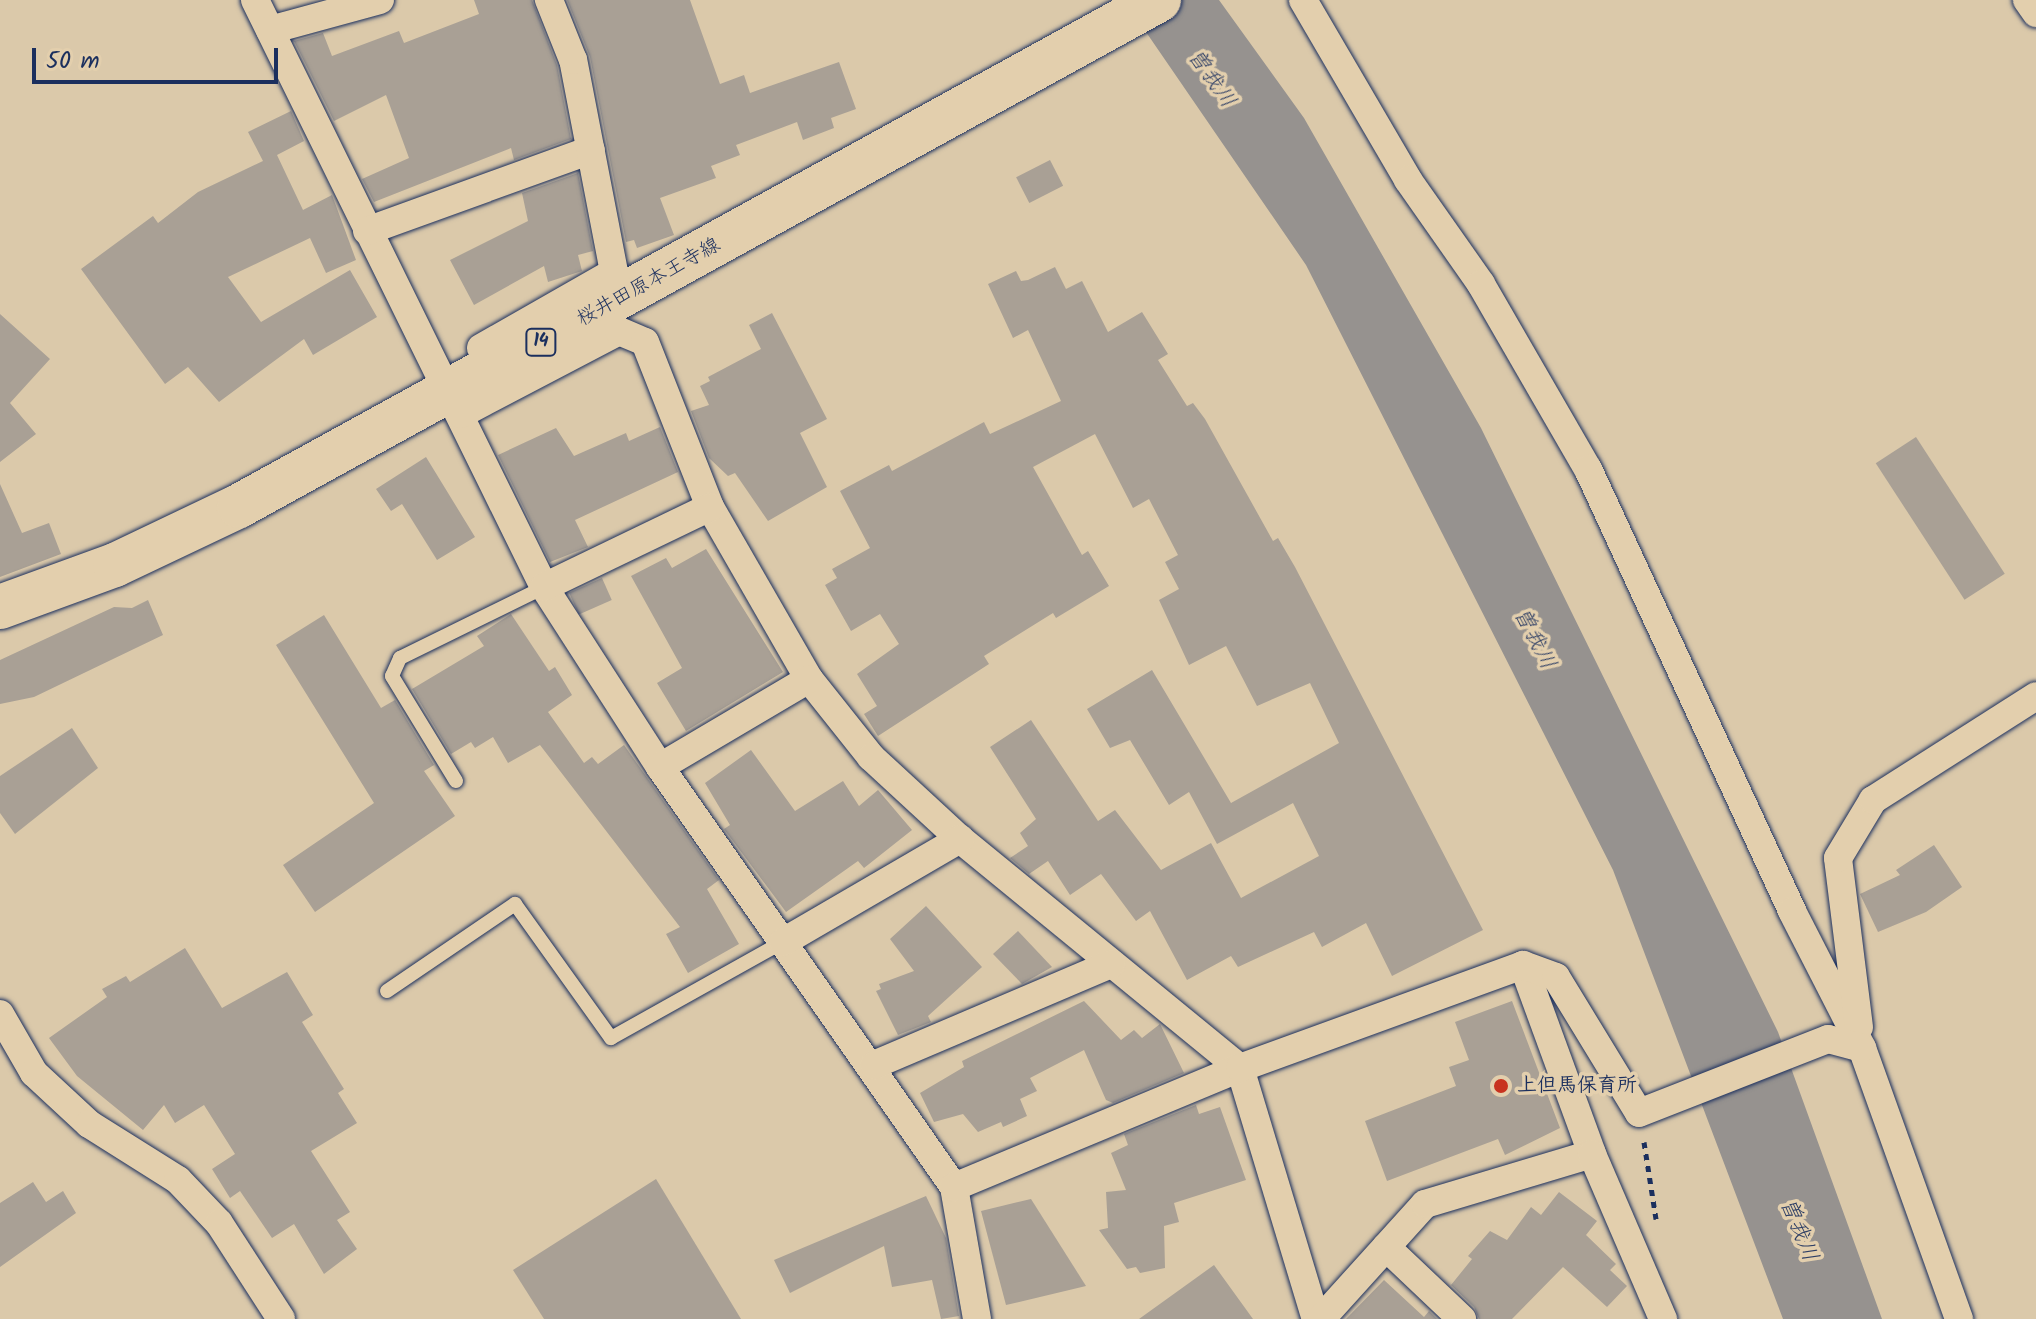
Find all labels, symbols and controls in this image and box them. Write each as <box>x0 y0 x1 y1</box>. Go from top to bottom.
scale bar <box>36 32 282 82</box>
text: 50 m <box>46 42 100 81</box>
water label: 曽我川 <box>1181 44 1241 114</box>
street label: 桜井田原本王寺線 <box>573 234 725 332</box>
road number: 14 <box>525 328 557 356</box>
water label: 曽我川 <box>1507 604 1561 674</box>
place label: 上但馬保育所 <box>1517 1074 1637 1098</box>
marker: 上但馬保育所 <box>1492 1077 1510 1095</box>
water label: 曽我川 <box>1773 1194 1823 1266</box>

